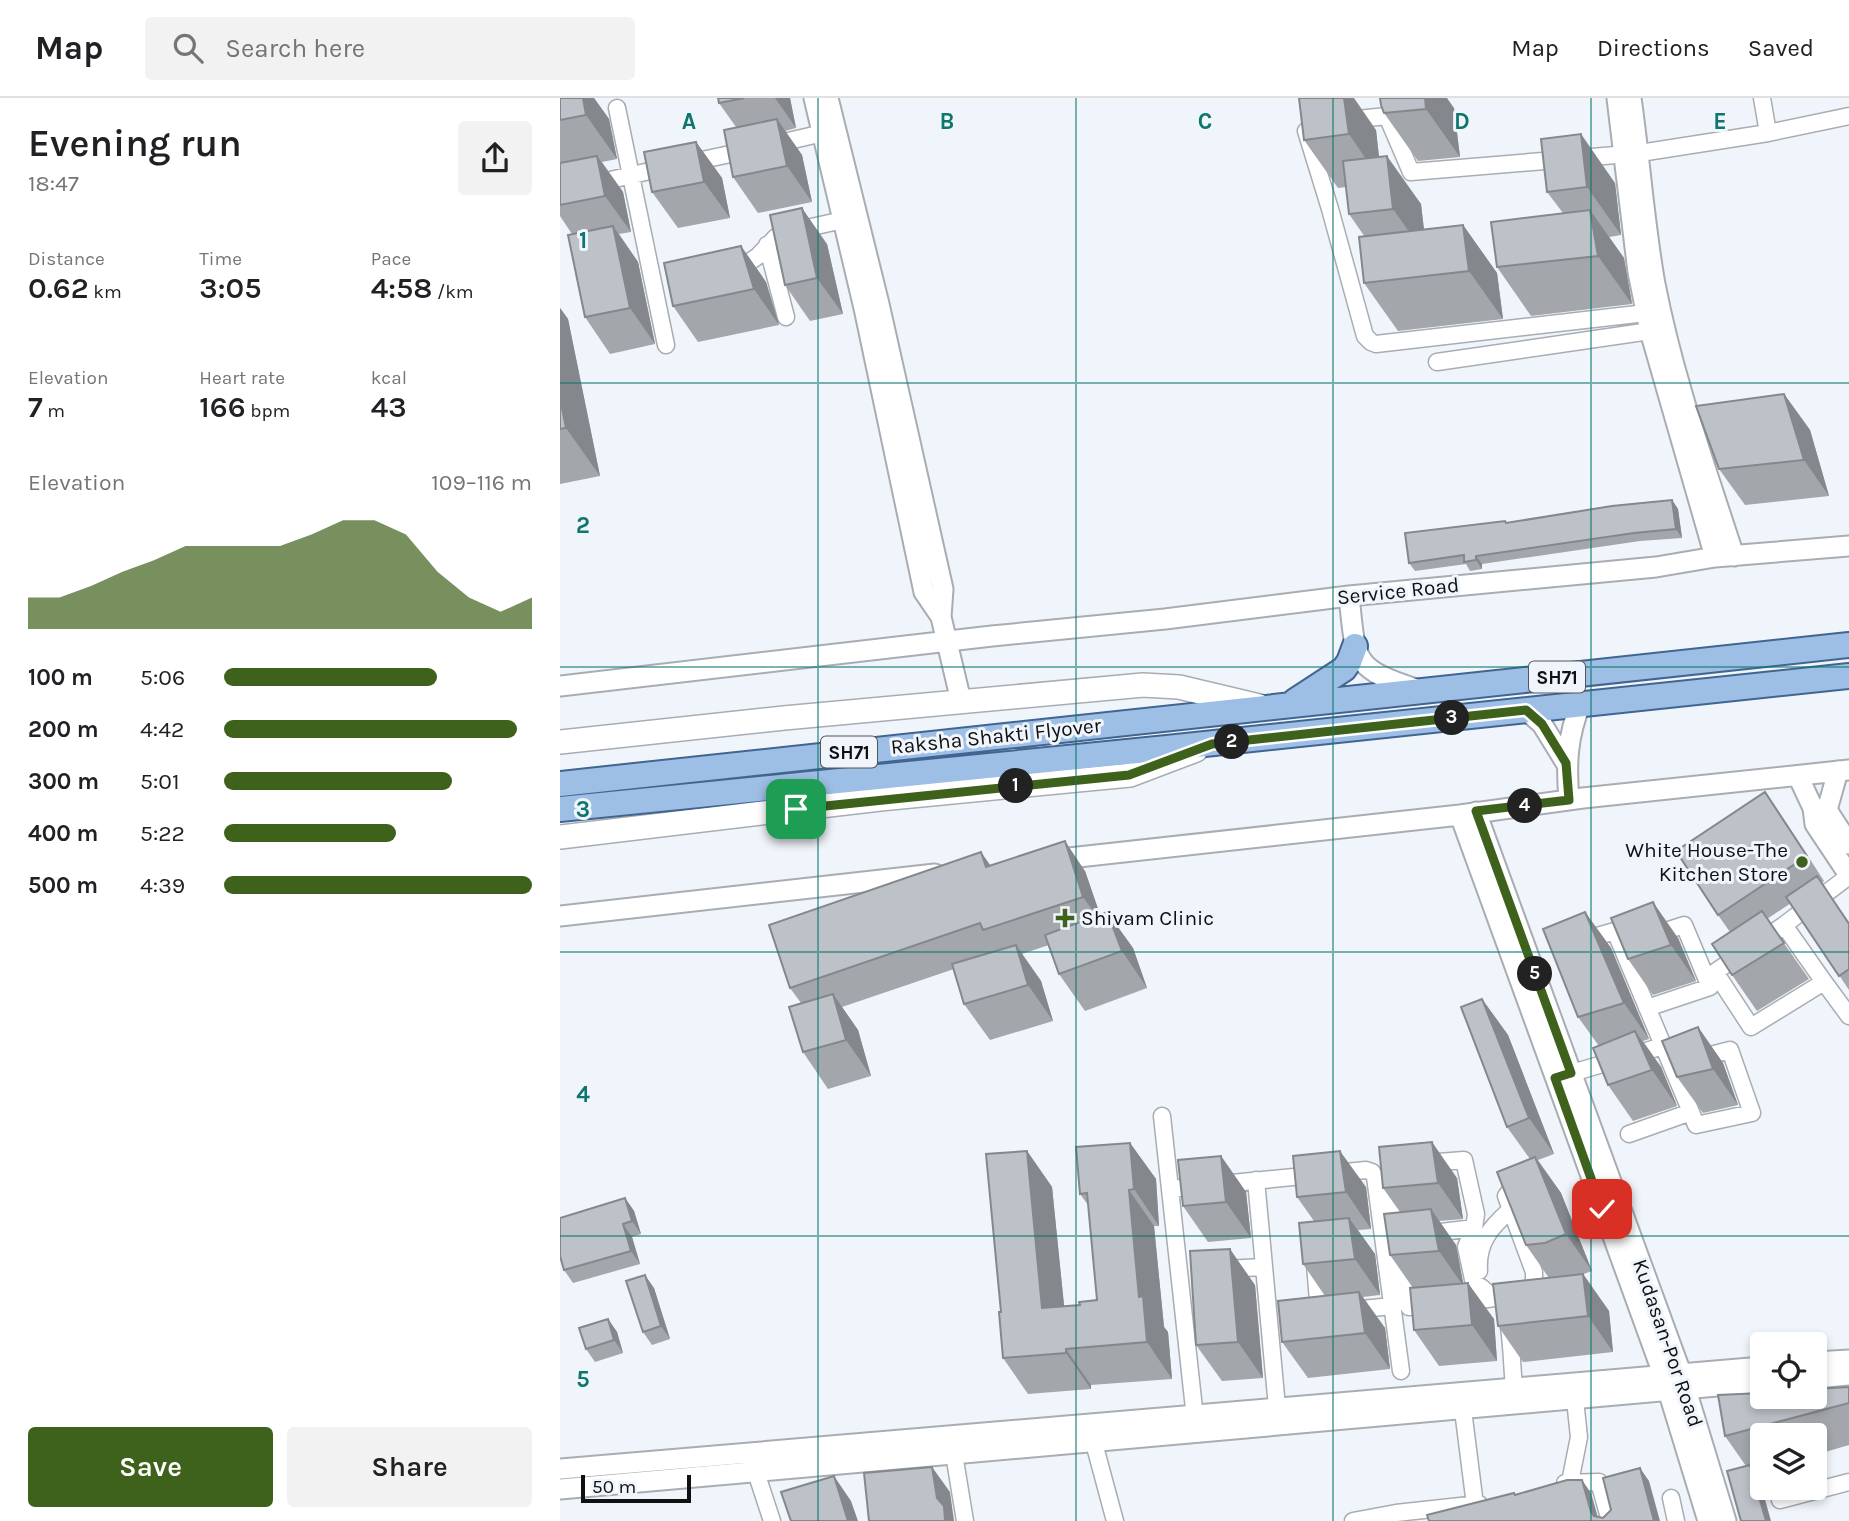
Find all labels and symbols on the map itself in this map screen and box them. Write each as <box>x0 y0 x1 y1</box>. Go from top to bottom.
text: A <box>682 108 696 135</box>
text: B <box>940 108 954 135</box>
text: C <box>1198 108 1212 135</box>
text: D <box>1454 108 1470 135</box>
text: E <box>1713 108 1727 135</box>
text: 1 <box>579 227 587 254</box>
text: 2 <box>576 512 590 539</box>
street label: Service Road <box>1336 573 1460 609</box>
road number: SH71 <box>1529 662 1585 692</box>
pin: 3 <box>1434 700 1470 736</box>
street label: Raksha Shakti Flyover <box>890 713 1103 759</box>
pin: 2 <box>1214 724 1250 760</box>
road number: SH71 <box>821 736 877 768</box>
pin: 1 <box>998 768 1034 804</box>
pin <box>766 779 826 839</box>
pin: 4 <box>1508 788 1542 824</box>
text: 3 <box>576 796 590 823</box>
place label: White House-The Kitchen Store <box>1625 838 1788 886</box>
marker: White House-The Kitchen Store <box>1794 854 1810 870</box>
place label: Shivam Clinic <box>1081 906 1214 930</box>
marker: Shivam Clinic <box>1055 908 1075 928</box>
pin: 5 <box>1518 956 1552 992</box>
text: 4 <box>576 1081 590 1108</box>
pin <box>1572 1179 1632 1239</box>
street label: Kudasan-Por Road <box>1628 1256 1708 1430</box>
text: 5 <box>576 1366 590 1393</box>
scale bar <box>581 1472 691 1504</box>

